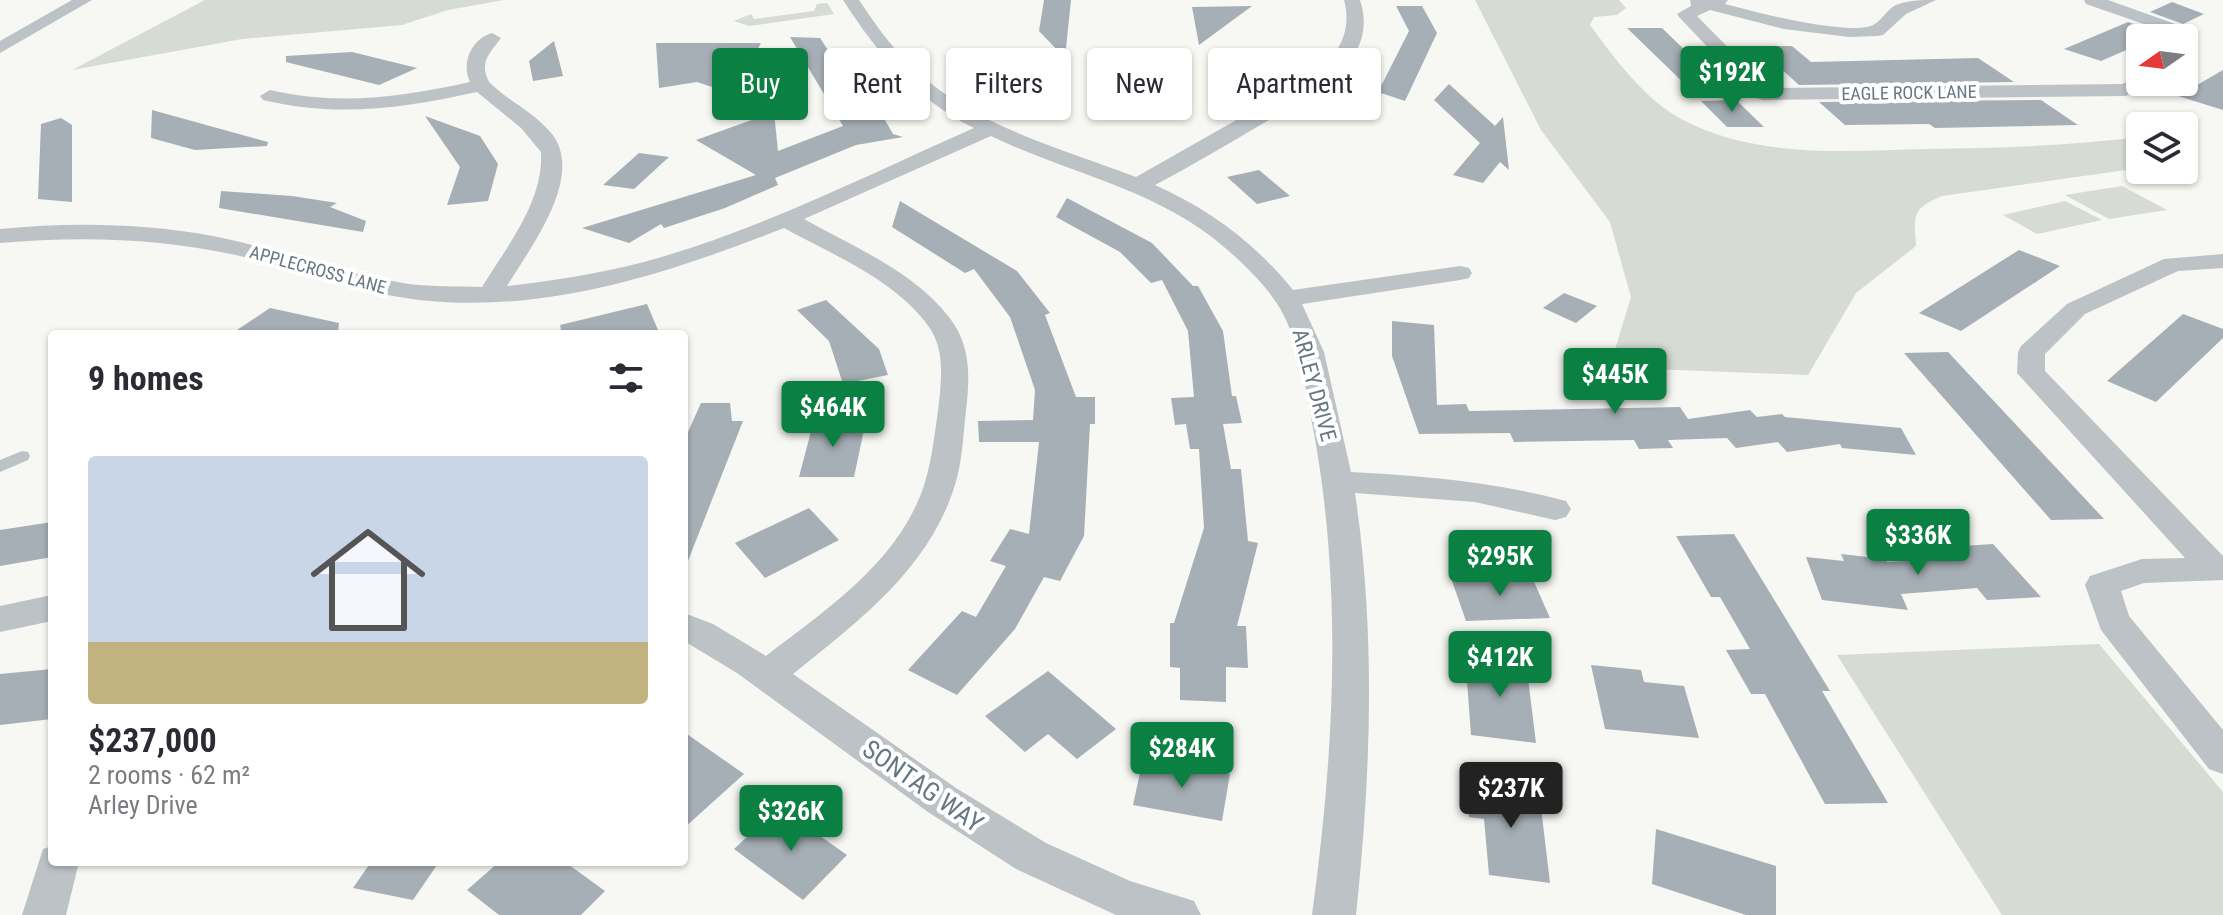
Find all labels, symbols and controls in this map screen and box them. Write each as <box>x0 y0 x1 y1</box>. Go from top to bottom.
north arrow <box>2126 24 2198 96</box>
map controls <box>2126 24 2198 184</box>
pin: $192K <box>1676 46 1788 114</box>
chip: Buy <box>712 48 808 120</box>
chip: Rent <box>824 48 930 120</box>
chip: Filters <box>946 48 1071 120</box>
chip: New <box>1087 48 1192 120</box>
chip: Apartment <box>1208 48 1381 120</box>
text: $192K <box>1699 57 1765 87</box>
street label: EAGLE ROCK LANE <box>1841 81 1977 104</box>
button: layers <box>2126 112 2198 184</box>
street label: APPLECROSS LANE <box>248 241 389 298</box>
street label: ARLEY DRIVE <box>1288 326 1342 444</box>
pin: $445K <box>1559 348 1671 416</box>
icon: filters <box>604 356 648 400</box>
text: 9 homes <box>88 358 204 398</box>
text: $445K <box>1582 359 1648 389</box>
pin: $464K <box>777 381 889 449</box>
text: $464K <box>800 392 866 422</box>
icon: home <box>296 508 440 652</box>
pin: $336K <box>1862 509 1974 577</box>
text: $336K <box>1885 520 1951 550</box>
pin: $295K <box>1444 530 1556 598</box>
text: $295K <box>1467 541 1533 571</box>
pin: $412K <box>1444 631 1556 699</box>
text: $412K <box>1467 642 1533 672</box>
text: $237,000 <box>88 720 217 760</box>
pin: $284K <box>1126 722 1238 790</box>
street label: SONTAG WAY <box>857 733 989 839</box>
text: $284K <box>1149 733 1215 763</box>
text: 2 rooms · 62 m² <box>88 760 250 790</box>
pin: $237K <box>1455 762 1567 830</box>
text: $237K <box>1478 773 1544 803</box>
pin: $326K <box>735 785 847 853</box>
text: Arley Drive <box>88 790 198 820</box>
text: $326K <box>758 796 824 826</box>

